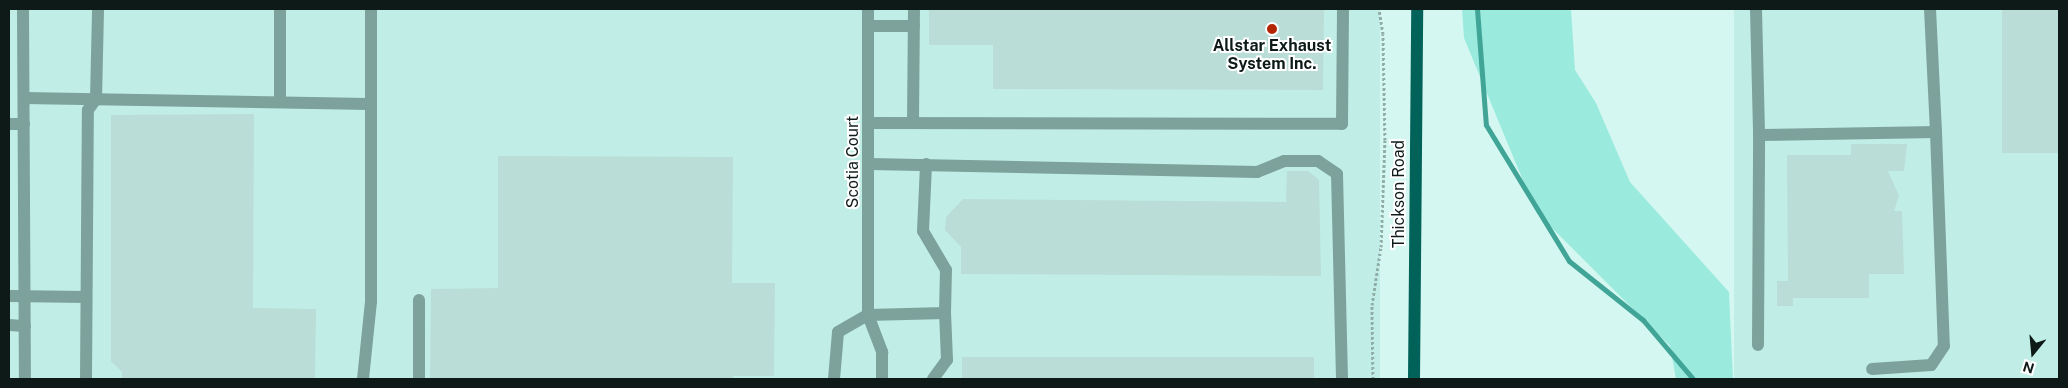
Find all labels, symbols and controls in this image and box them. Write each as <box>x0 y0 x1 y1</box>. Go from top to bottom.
marker: Allstar Exhaust System Inc. <box>1266 23 1278 35</box>
place label: Allstar Exhaust System Inc. <box>1213 36 1331 74</box>
street label: Scotia Court <box>843 116 863 208</box>
street label: Thickson Road <box>1389 140 1409 248</box>
north arrow <box>2008 328 2058 378</box>
text: N <box>2021 358 2036 377</box>

